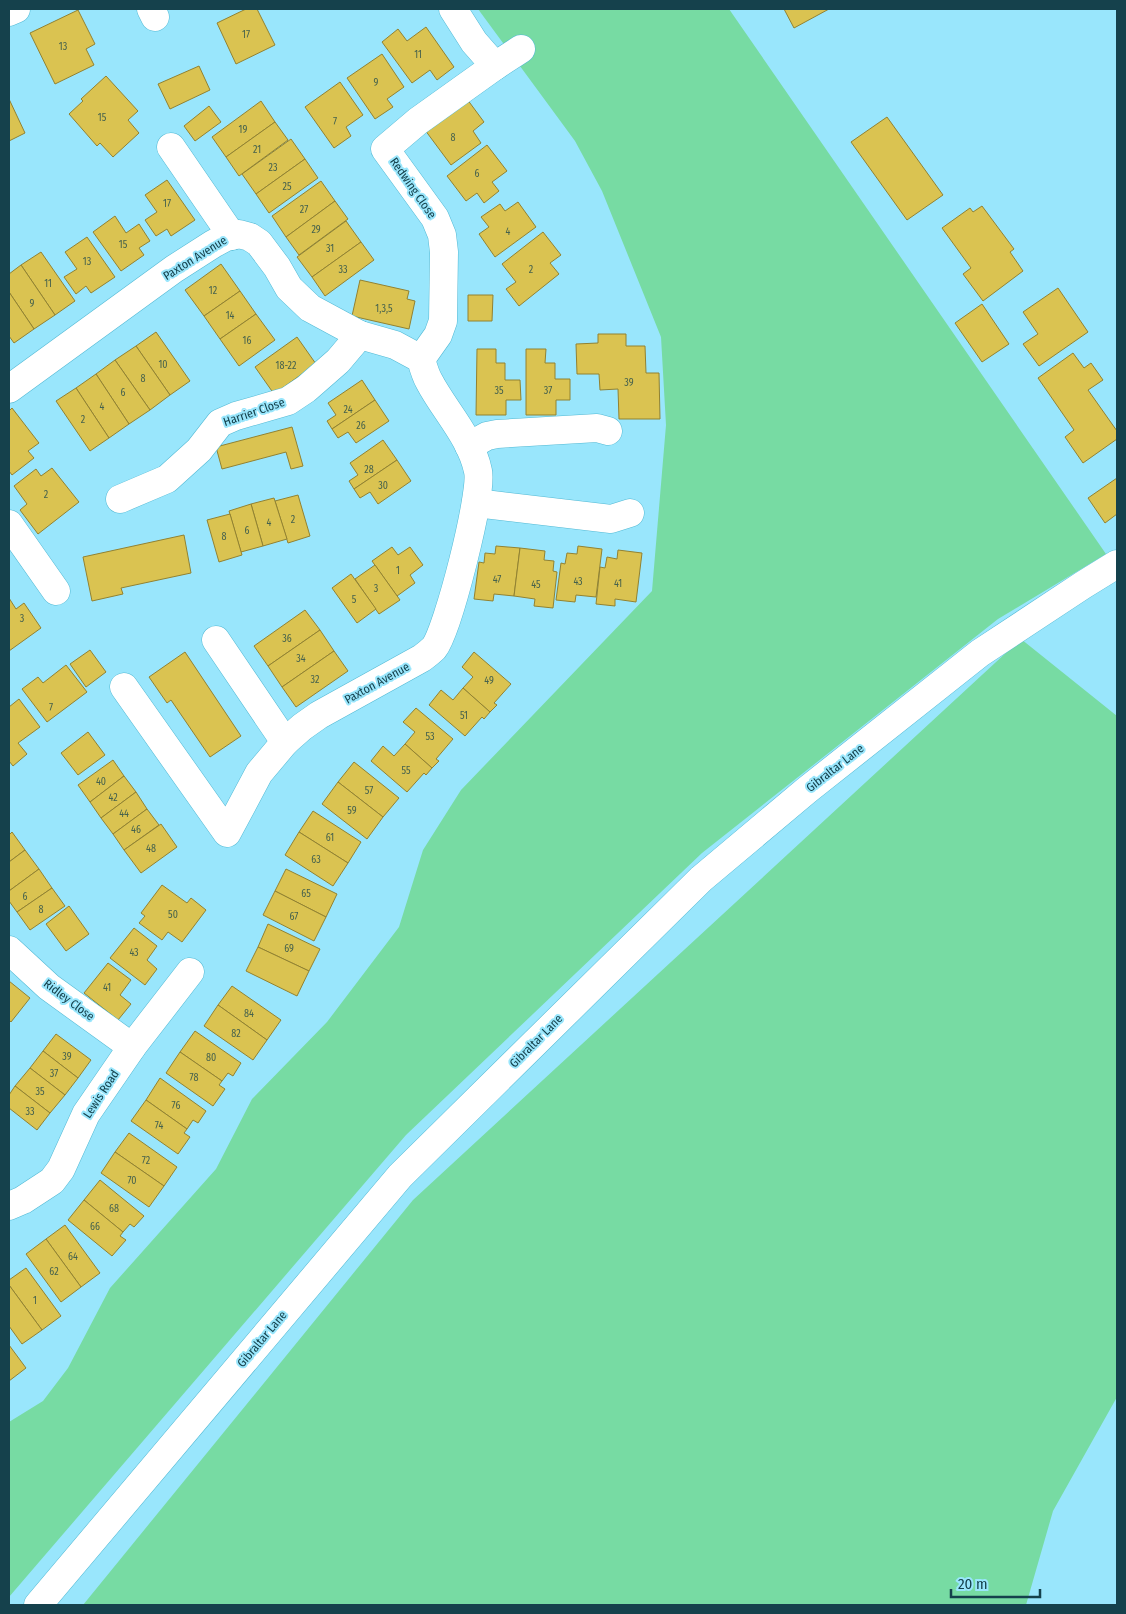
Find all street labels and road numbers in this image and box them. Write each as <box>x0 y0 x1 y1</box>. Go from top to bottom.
street label: Redwing Close <box>387 155 439 221</box>
street label: Paxton Avenue <box>161 233 229 283</box>
street label: Harrier Close <box>221 395 287 429</box>
street label: Paxton Avenue <box>342 659 412 707</box>
street label: Gibraltar Lane <box>803 741 867 795</box>
street label: Ridley Close <box>41 976 97 1024</box>
street label: Gibraltar Lane <box>507 1012 565 1070</box>
street label: Lewis Road <box>80 1067 122 1121</box>
street label: Gibraltar Lane <box>234 1308 290 1370</box>

